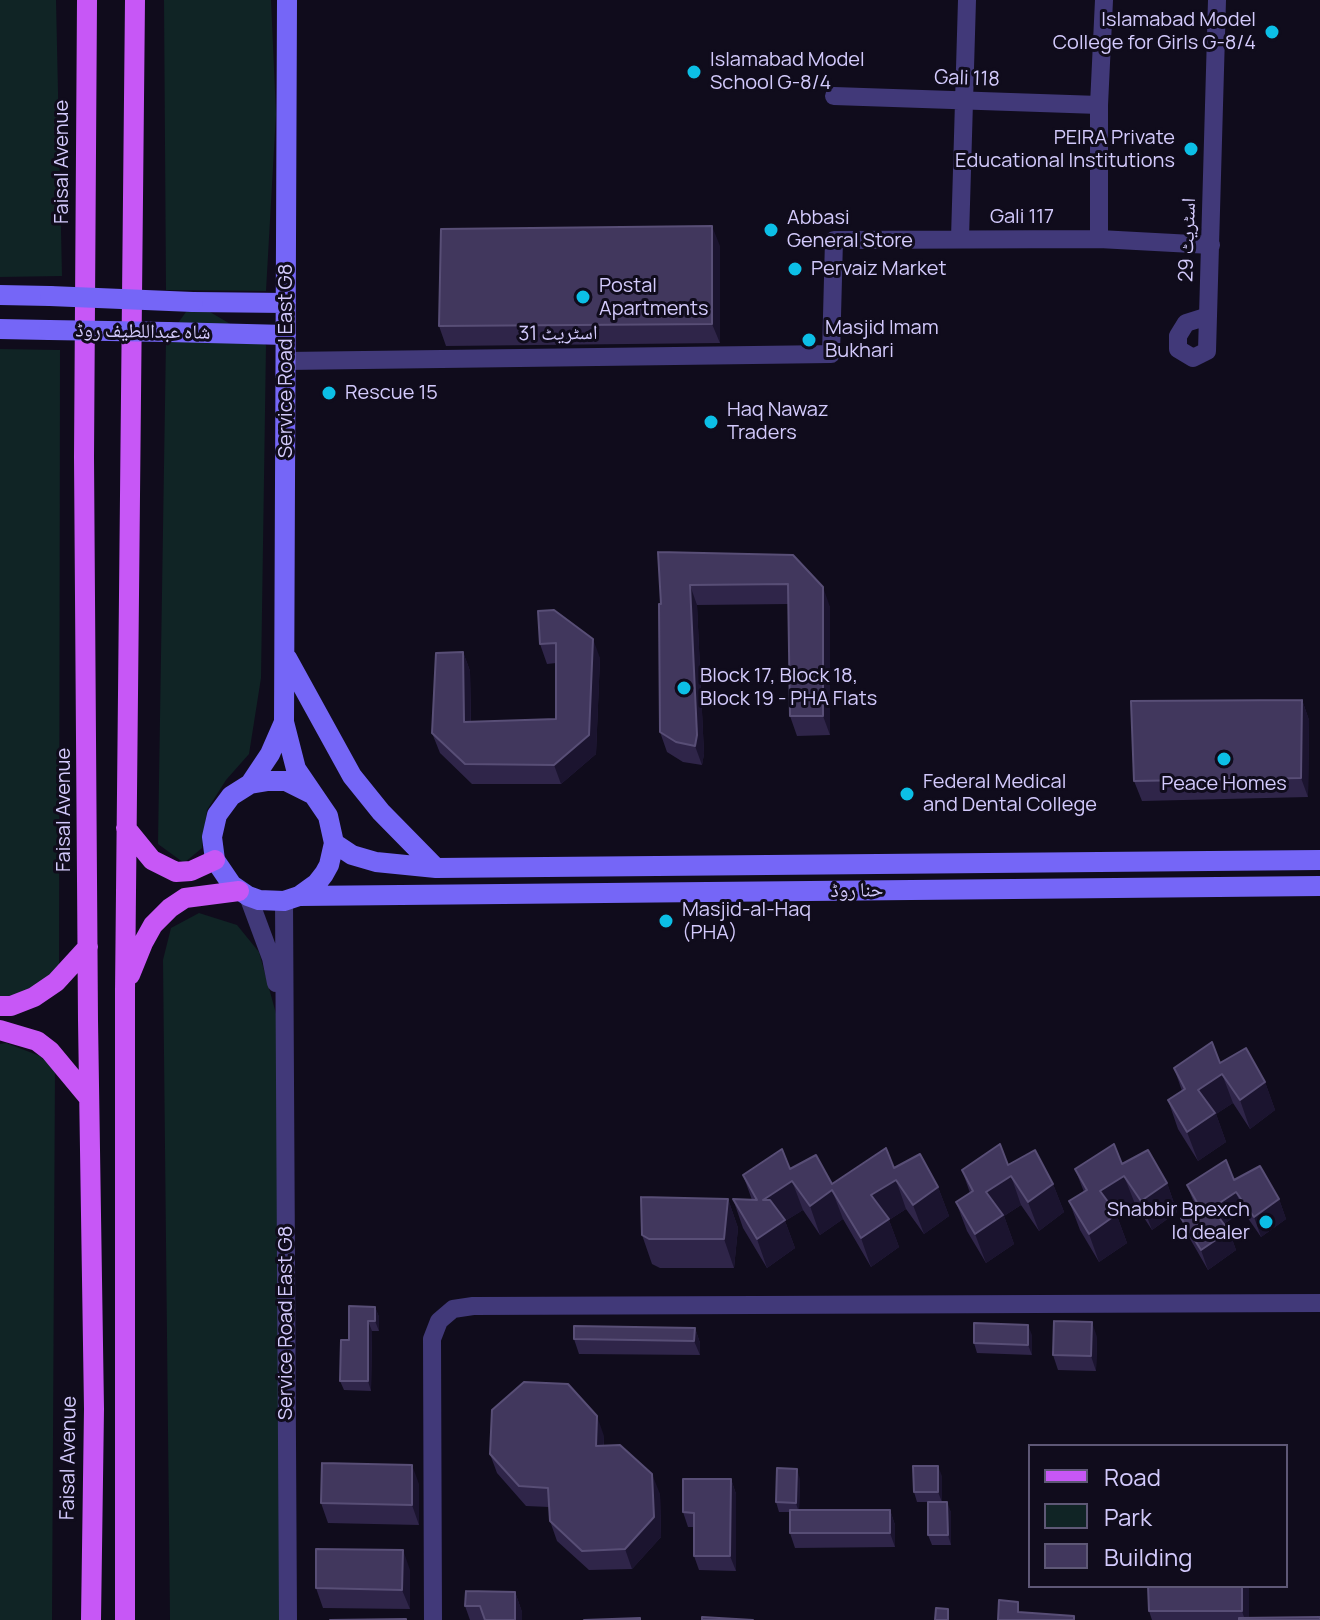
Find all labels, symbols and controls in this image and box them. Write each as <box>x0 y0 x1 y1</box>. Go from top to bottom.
place label: Islamabad Model College for Girls G-8/4 <box>1053 8 1256 55</box>
marker: Islamabad Model College for Girls G-8/4 <box>1263 23 1281 41</box>
place label: Islamabad Model School G-8/4 <box>710 48 865 95</box>
marker: Islamabad Model School G-8/4 <box>685 63 703 81</box>
street label: Gali 118 <box>934 66 1000 92</box>
street label: Faisal Avenue <box>50 100 74 224</box>
place label: PEIRA Private Educational Institutions <box>955 126 1175 173</box>
marker: PEIRA Private Educational Institutions <box>1182 140 1200 158</box>
street label: اسٹریٹ 29 <box>1175 198 1201 282</box>
street label: Gali 117 <box>990 205 1054 229</box>
place label: Abbasi General Store <box>787 206 913 253</box>
marker: Abbasi General Store <box>762 221 780 239</box>
place label: Pervaiz Market <box>811 257 946 281</box>
marker: Pervaiz Market <box>786 260 804 278</box>
street label: Service Road East G8 <box>274 264 298 458</box>
place label: Postal Apartments <box>599 274 709 321</box>
marker: Postal Apartments <box>574 288 592 306</box>
place label: Masjid Imam Bukhari <box>825 316 939 363</box>
street label: شاہ عبداللطیف روڈ <box>75 319 211 345</box>
street label: اسٹریٹ 31 <box>518 321 598 347</box>
marker: Masjid Imam Bukhari <box>800 331 818 349</box>
place label: Rescue 15 <box>345 381 438 405</box>
marker: Rescue 15 <box>320 384 338 402</box>
place label: Haq Nawaz Traders <box>727 398 828 445</box>
marker: Haq Nawaz Traders <box>702 413 720 431</box>
place label: Block 17, Block 18, Block 19 - PHA Flats <box>700 664 877 711</box>
marker: Block 17, Block 18, Block 19 - PHA Flats <box>675 679 693 697</box>
street label: Faisal Avenue <box>52 748 76 872</box>
marker: Peace Homes <box>1215 750 1233 768</box>
place label: Federal Medical and Dental College <box>923 770 1097 817</box>
place label: Peace Homes <box>1161 772 1287 796</box>
marker: Federal Medical and Dental College <box>898 785 916 803</box>
street label: حنا روڈ <box>830 879 884 903</box>
place label: Masjid-al-Haq (PHA) <box>682 898 811 945</box>
marker: Masjid-al-Haq (PHA) <box>657 912 675 930</box>
place label: Shabbir Bpexch Id dealer <box>1107 1198 1250 1245</box>
marker: Shabbir Bpexch Id dealer <box>1257 1213 1275 1231</box>
street label: Service Road East G8 <box>274 1226 298 1420</box>
street label: Faisal Avenue <box>56 1396 82 1520</box>
legend <box>1028 1444 1288 1588</box>
text: Road <box>1104 1460 1161 1493</box>
text: Park <box>1104 1500 1152 1533</box>
text: Building <box>1104 1540 1192 1573</box>

